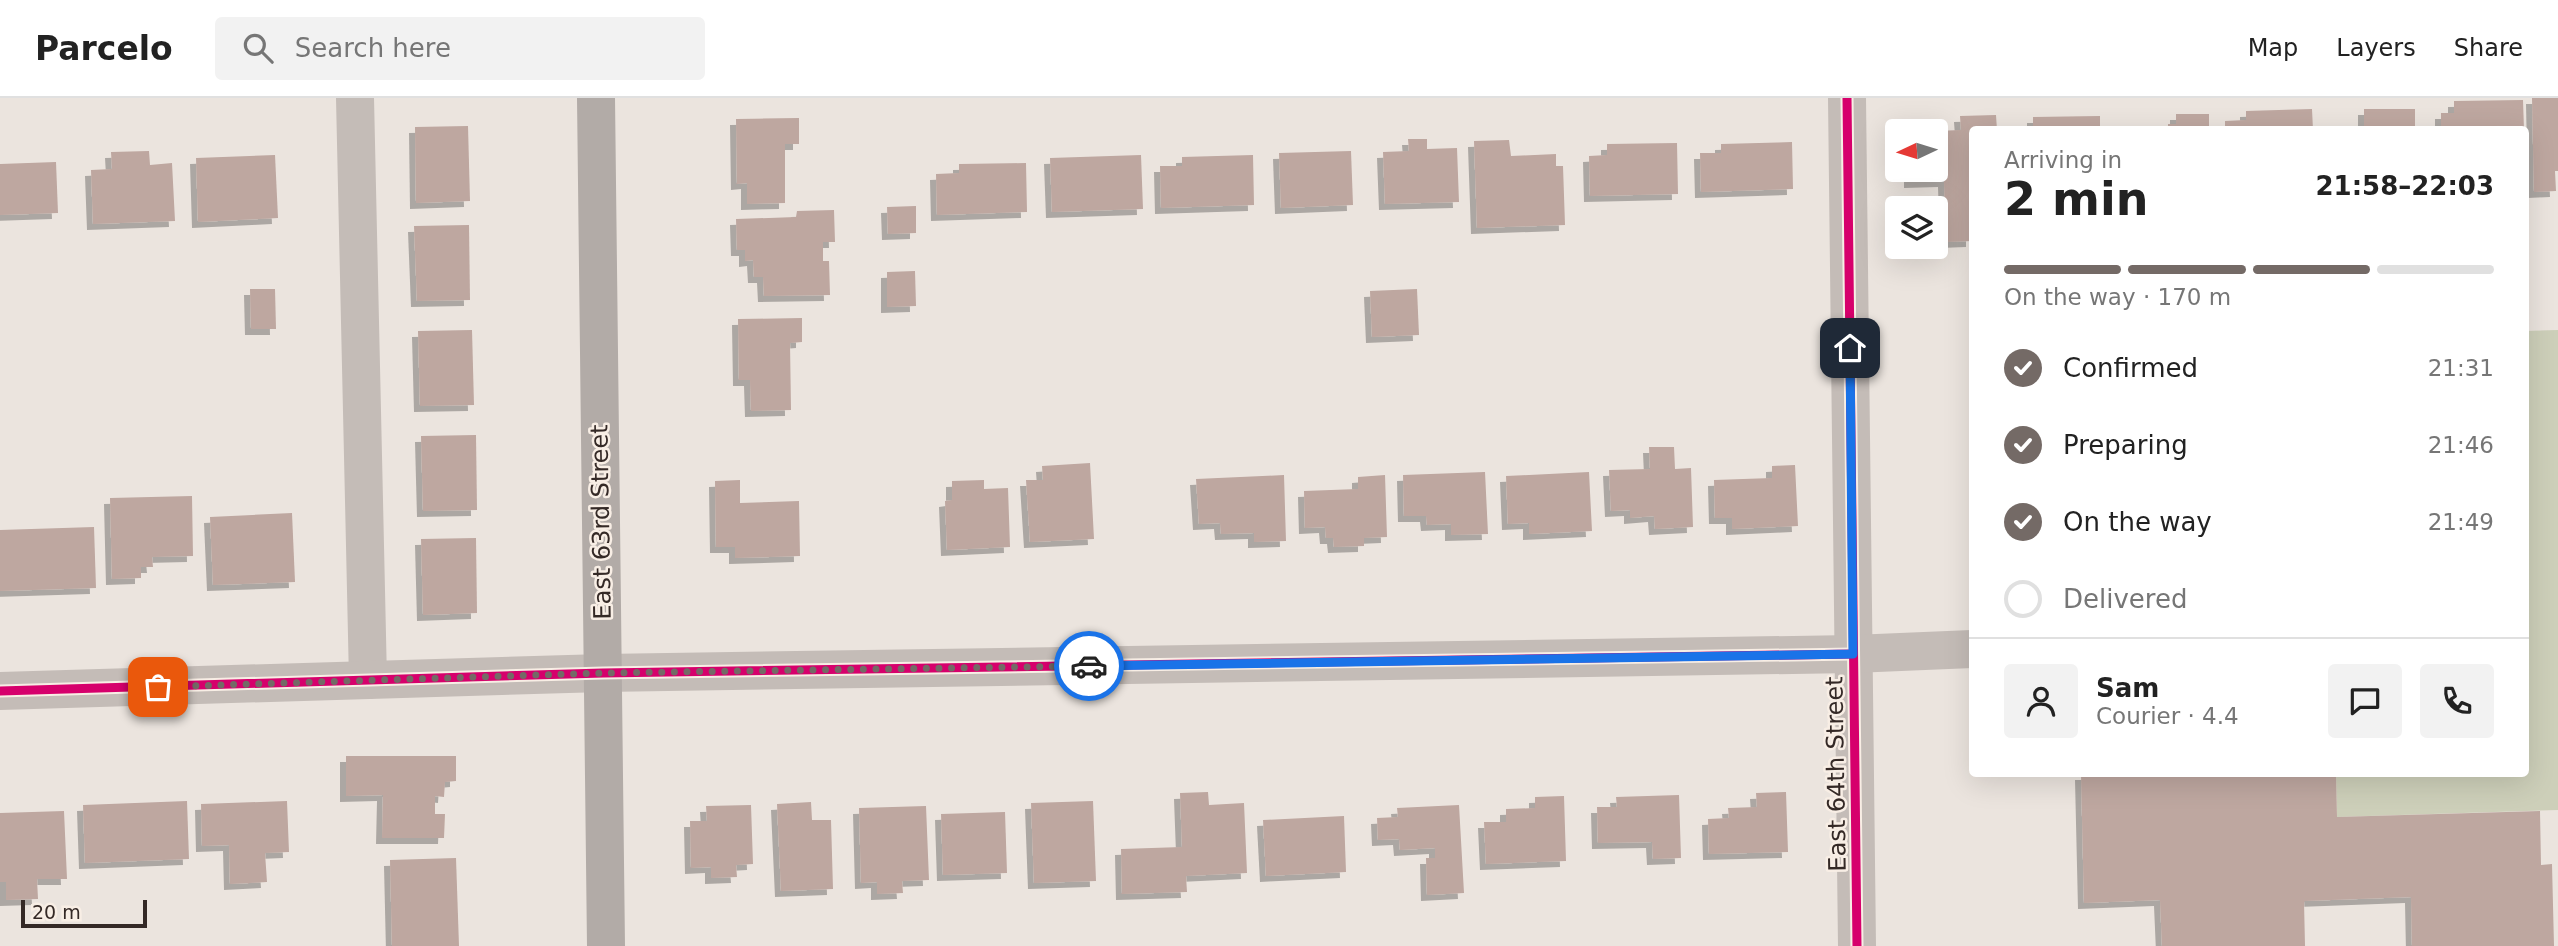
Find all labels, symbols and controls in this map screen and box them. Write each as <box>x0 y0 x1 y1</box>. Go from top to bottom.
search box <box>215 17 705 80</box>
text: Parcelo <box>35 29 173 68</box>
icon: search <box>239 29 277 67</box>
text: Search here <box>295 33 451 63</box>
text: Map <box>2248 34 2298 62</box>
text: Layers <box>2336 34 2416 62</box>
text: Share <box>2454 34 2523 62</box>
north arrow <box>1885 119 1948 182</box>
map controls <box>1885 119 1948 259</box>
text: Arriving in <box>2004 147 2122 173</box>
text: 21:58–22:03 <box>2315 171 2494 201</box>
text: 2 min <box>2004 172 2148 226</box>
button: layers <box>1885 196 1948 259</box>
text: On the way · 170 m <box>2004 284 2231 310</box>
pin <box>1820 318 1880 378</box>
icon: home <box>1831 329 1869 367</box>
icon: check <box>2004 349 2042 387</box>
text: Confirmed <box>2063 353 2198 383</box>
text: 21:31 <box>2428 355 2494 381</box>
street label: East 63rd Street <box>585 424 617 620</box>
icon: check <box>2004 426 2042 464</box>
text: Preparing <box>2063 430 2188 460</box>
text: 21:46 <box>2428 432 2494 458</box>
icon: check <box>2004 503 2042 541</box>
text: On the way <box>2063 507 2212 537</box>
text: 21:49 <box>2428 509 2494 535</box>
text: Delivered <box>2063 584 2187 614</box>
courier <box>1054 631 1124 701</box>
icon: car <box>1070 647 1108 685</box>
pin <box>128 657 188 717</box>
button: person <box>2004 664 2078 738</box>
button: chat <box>2328 664 2402 738</box>
button: phone <box>2420 664 2494 738</box>
icon: bag <box>139 668 177 706</box>
text: Sam <box>2096 673 2159 703</box>
street label: East 64th Street <box>1820 676 1852 872</box>
text: Courier · 4.4 <box>2096 703 2239 729</box>
scale bar <box>21 897 147 929</box>
text: 20 m <box>32 901 81 923</box>

